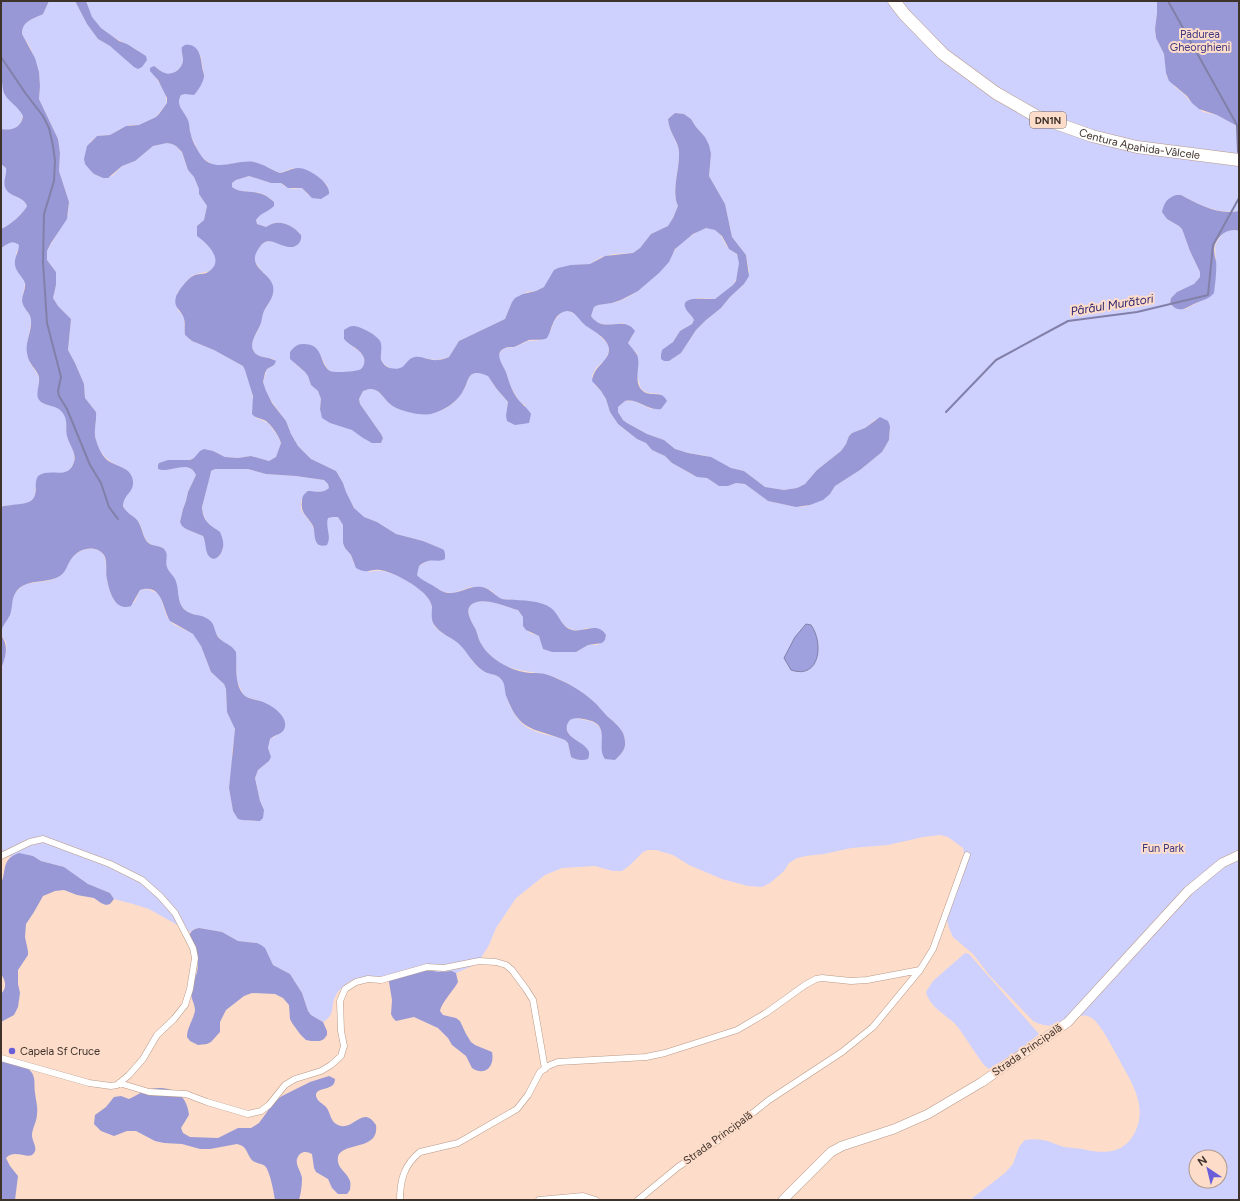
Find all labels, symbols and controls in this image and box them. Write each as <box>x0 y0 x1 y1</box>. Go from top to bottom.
park label: Pădurea Gheorghieni <box>1170 28 1230 54</box>
road number: DN1N <box>1030 112 1066 128</box>
street label: Centura Apahida-Vâlcele <box>1077 125 1201 161</box>
water label: Pârâul Murători <box>1070 292 1155 318</box>
park label: Fun Park <box>1142 842 1185 855</box>
street label: Strada Principală <box>990 1021 1064 1079</box>
place label: Capela Sf Cruce <box>20 1045 100 1058</box>
marker: Capela Sf Cruce <box>7 1046 17 1056</box>
street label: Strada Principală <box>681 1109 755 1167</box>
north arrow <box>1188 1149 1228 1189</box>
text: N <box>1195 1153 1210 1169</box>

